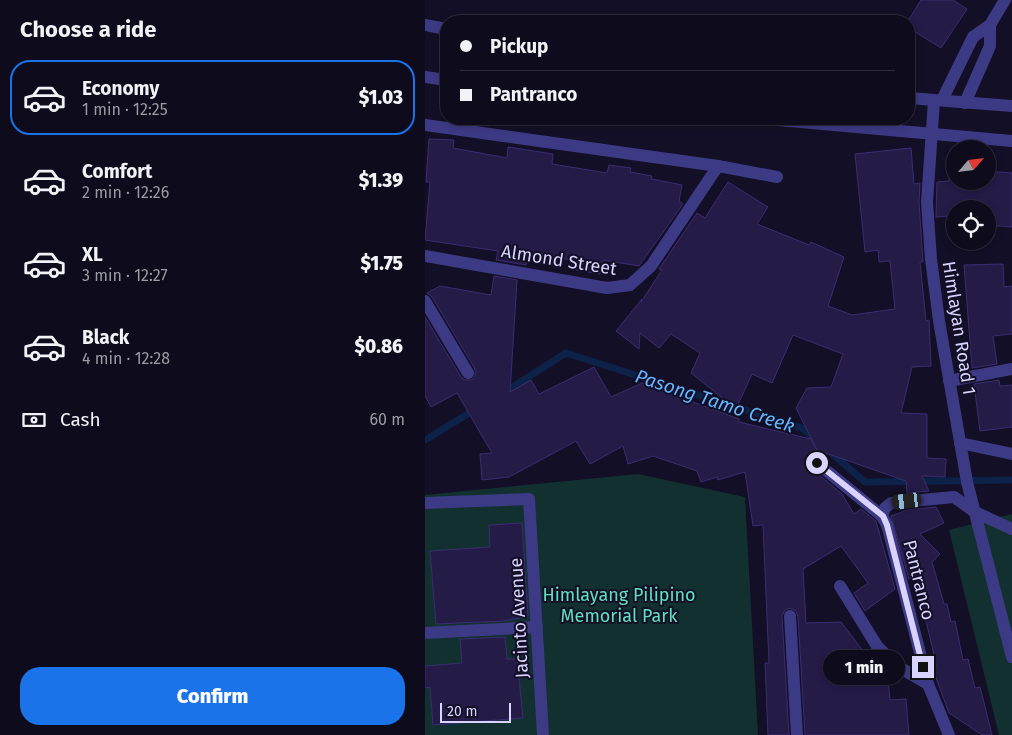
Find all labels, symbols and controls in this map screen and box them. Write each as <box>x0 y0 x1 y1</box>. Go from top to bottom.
text: Choose a ride <box>20 16 156 43</box>
text: Pickup <box>490 35 548 58</box>
icon: car <box>22 75 67 120</box>
text: Economy <box>82 77 159 100</box>
text: Pantranco <box>490 83 577 106</box>
text: $1.03 <box>359 86 403 109</box>
text: 1 min · 12:25 <box>82 100 168 119</box>
north arrow <box>946 140 996 190</box>
map controls <box>946 140 996 250</box>
icon: car <box>22 158 67 203</box>
text: Comfort <box>82 160 152 183</box>
text: $1.39 <box>359 169 403 192</box>
text: 2 min · 12:26 <box>82 183 169 202</box>
button: locate <box>946 200 996 250</box>
street label: Almond Street <box>500 240 619 280</box>
icon: car <box>22 241 67 286</box>
text: XL <box>82 243 103 266</box>
text: $1.75 <box>360 252 403 275</box>
street label: Himlayan Road 1 <box>938 260 980 396</box>
text: 3 min · 12:27 <box>82 266 168 285</box>
icon: car <box>22 324 67 369</box>
text: Black <box>82 326 129 349</box>
text: $0.86 <box>355 335 403 358</box>
text: 4 min · 12:28 <box>82 349 170 368</box>
water label: Pasong Tamo Creek <box>632 364 798 438</box>
icon: cash <box>20 406 48 434</box>
text: Cash <box>60 408 101 431</box>
text: 60 m <box>370 410 405 429</box>
route start <box>806 452 828 474</box>
car <box>891 492 922 510</box>
street label: Pantranco <box>898 538 940 622</box>
street label: Jacinto Avenue <box>505 557 533 679</box>
park label: Himlayang Pilipino Memorial Park <box>542 584 696 627</box>
callout: 1 min <box>823 650 905 684</box>
route end <box>912 656 934 678</box>
text: 1 min <box>845 658 883 677</box>
button: Confirm <box>20 667 405 725</box>
scale bar <box>440 700 511 723</box>
text: 20 m <box>447 703 477 720</box>

